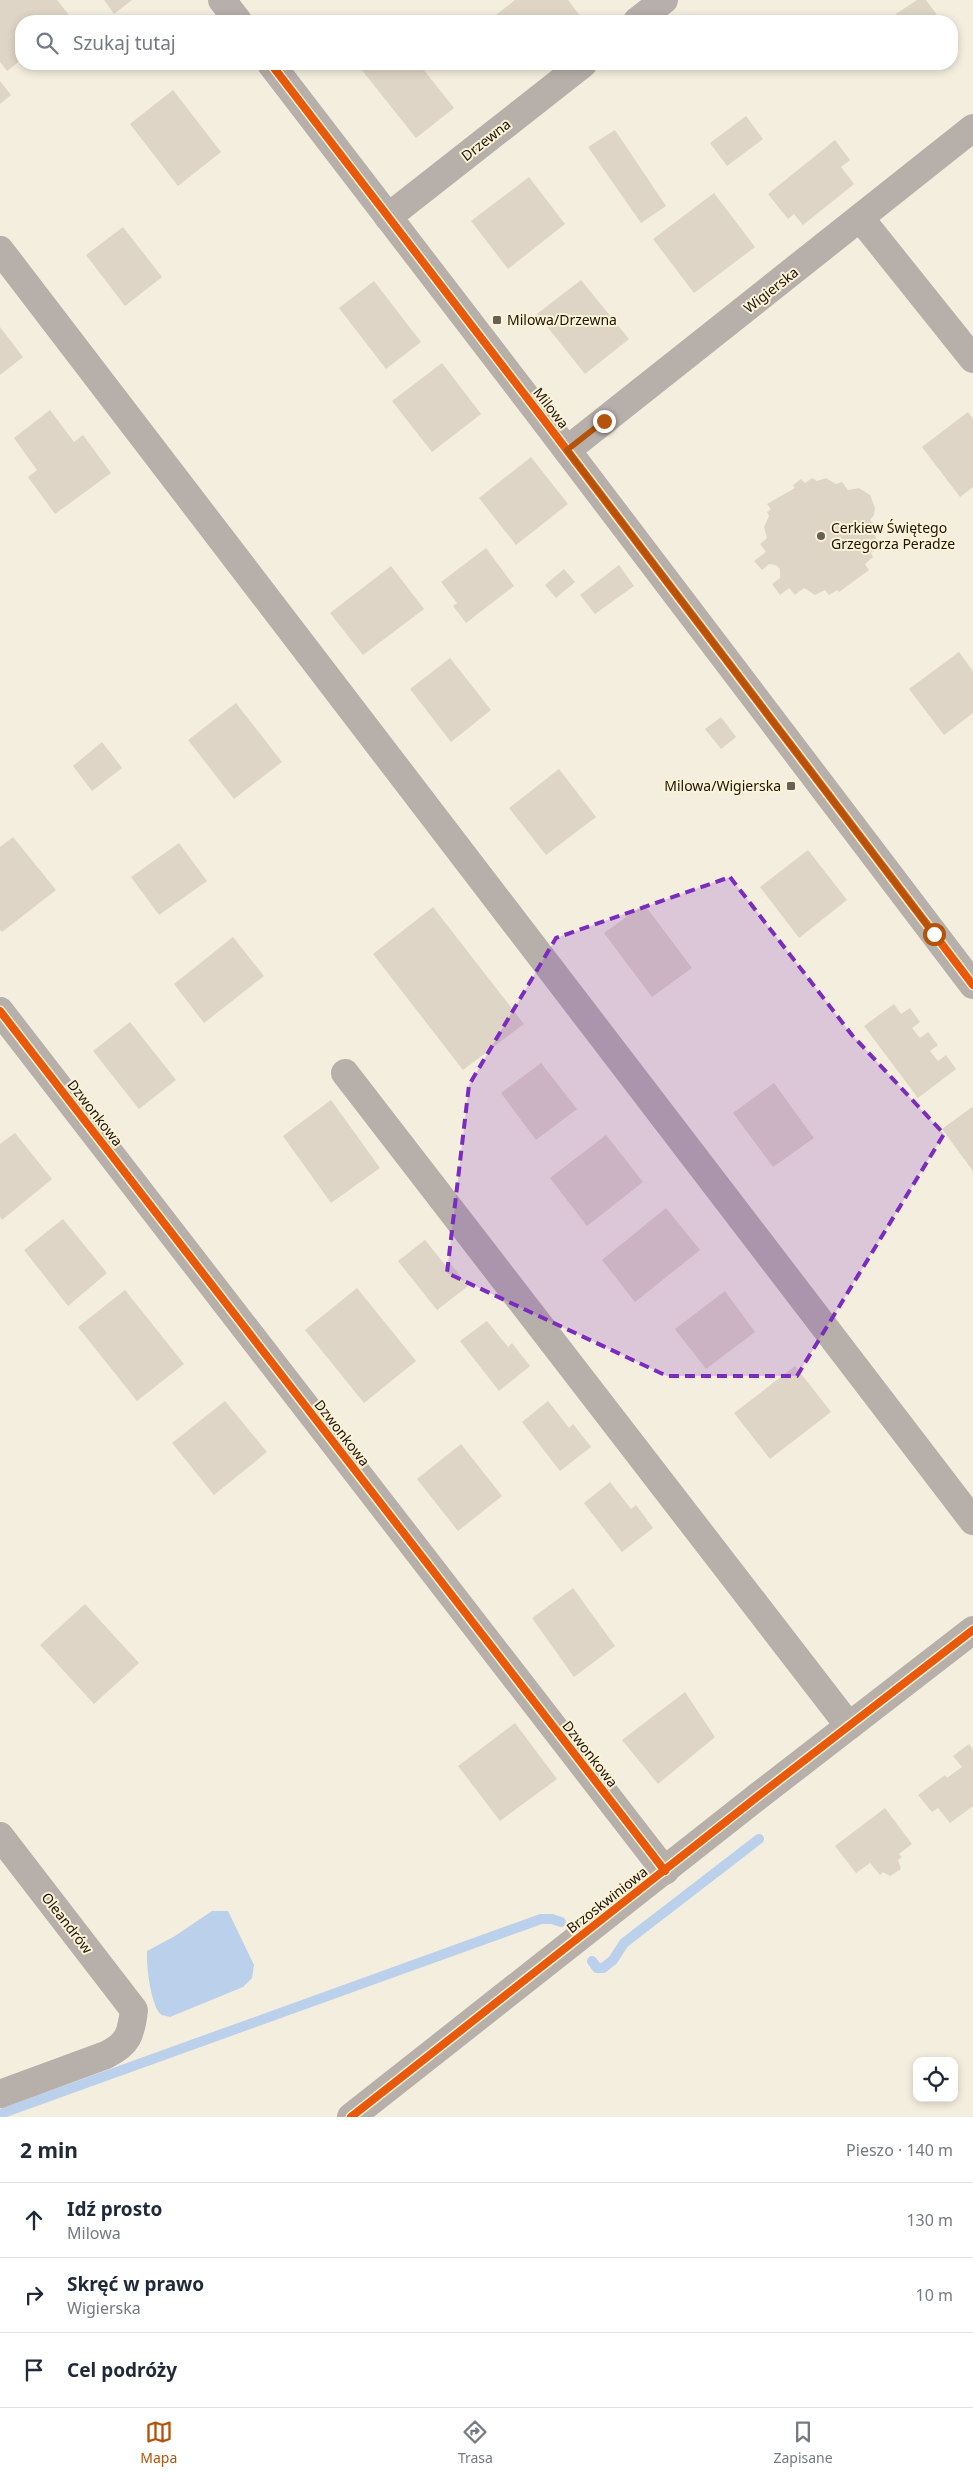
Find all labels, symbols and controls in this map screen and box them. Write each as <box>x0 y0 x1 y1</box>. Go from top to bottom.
search box <box>15 15 958 70</box>
icon: search <box>33 29 61 57</box>
text: Szukaj tutaj <box>73 30 176 56</box>
street label: Drzewna <box>457 114 514 165</box>
street label: Wigierska <box>739 262 802 317</box>
place label: Milowa/Drzewna <box>507 310 617 329</box>
marker: Milowa/Drzewna <box>491 314 503 326</box>
street label: Milowa <box>529 383 573 432</box>
route end <box>593 410 616 433</box>
place label: Cerkiew Świętego Grzegorza Peradze <box>831 518 955 553</box>
marker: Cerkiew Świętego Grzegorza Peradze <box>815 530 827 542</box>
place label: Milowa/Wigierska <box>664 776 781 795</box>
marker: Milowa/Wigierska <box>785 780 797 792</box>
route start <box>923 923 946 946</box>
street label: Dzwonkowa <box>63 1076 127 1150</box>
street label: Dzwonkowa <box>310 1396 374 1470</box>
street label: Dzwonkowa <box>558 1717 622 1791</box>
street label: Brzoskwiniowa <box>562 1862 651 1937</box>
street label: Oleandrów <box>38 1888 97 1957</box>
map controls <box>913 2057 958 2102</box>
button: locate <box>913 2057 958 2102</box>
text: 2 min <box>20 2136 78 2164</box>
text: Pieszo · 140 m <box>846 2139 953 2161</box>
text: Idź prosto <box>67 2196 162 2222</box>
icon: ahead <box>20 2206 48 2234</box>
text: 130 m <box>906 2209 953 2231</box>
text: Milowa <box>67 2222 121 2244</box>
text: Skręć w prawo <box>67 2271 204 2297</box>
icon: right <box>20 2281 48 2309</box>
text: 10 m <box>916 2284 953 2306</box>
text: Wigierska <box>67 2297 141 2319</box>
icon: arrive <box>20 2356 48 2384</box>
text: Cel podróży <box>67 2357 177 2383</box>
tab: Mapa <box>140 2418 177 2467</box>
tab: Trasa <box>458 2418 493 2467</box>
tab: Zapisane <box>773 2418 833 2467</box>

